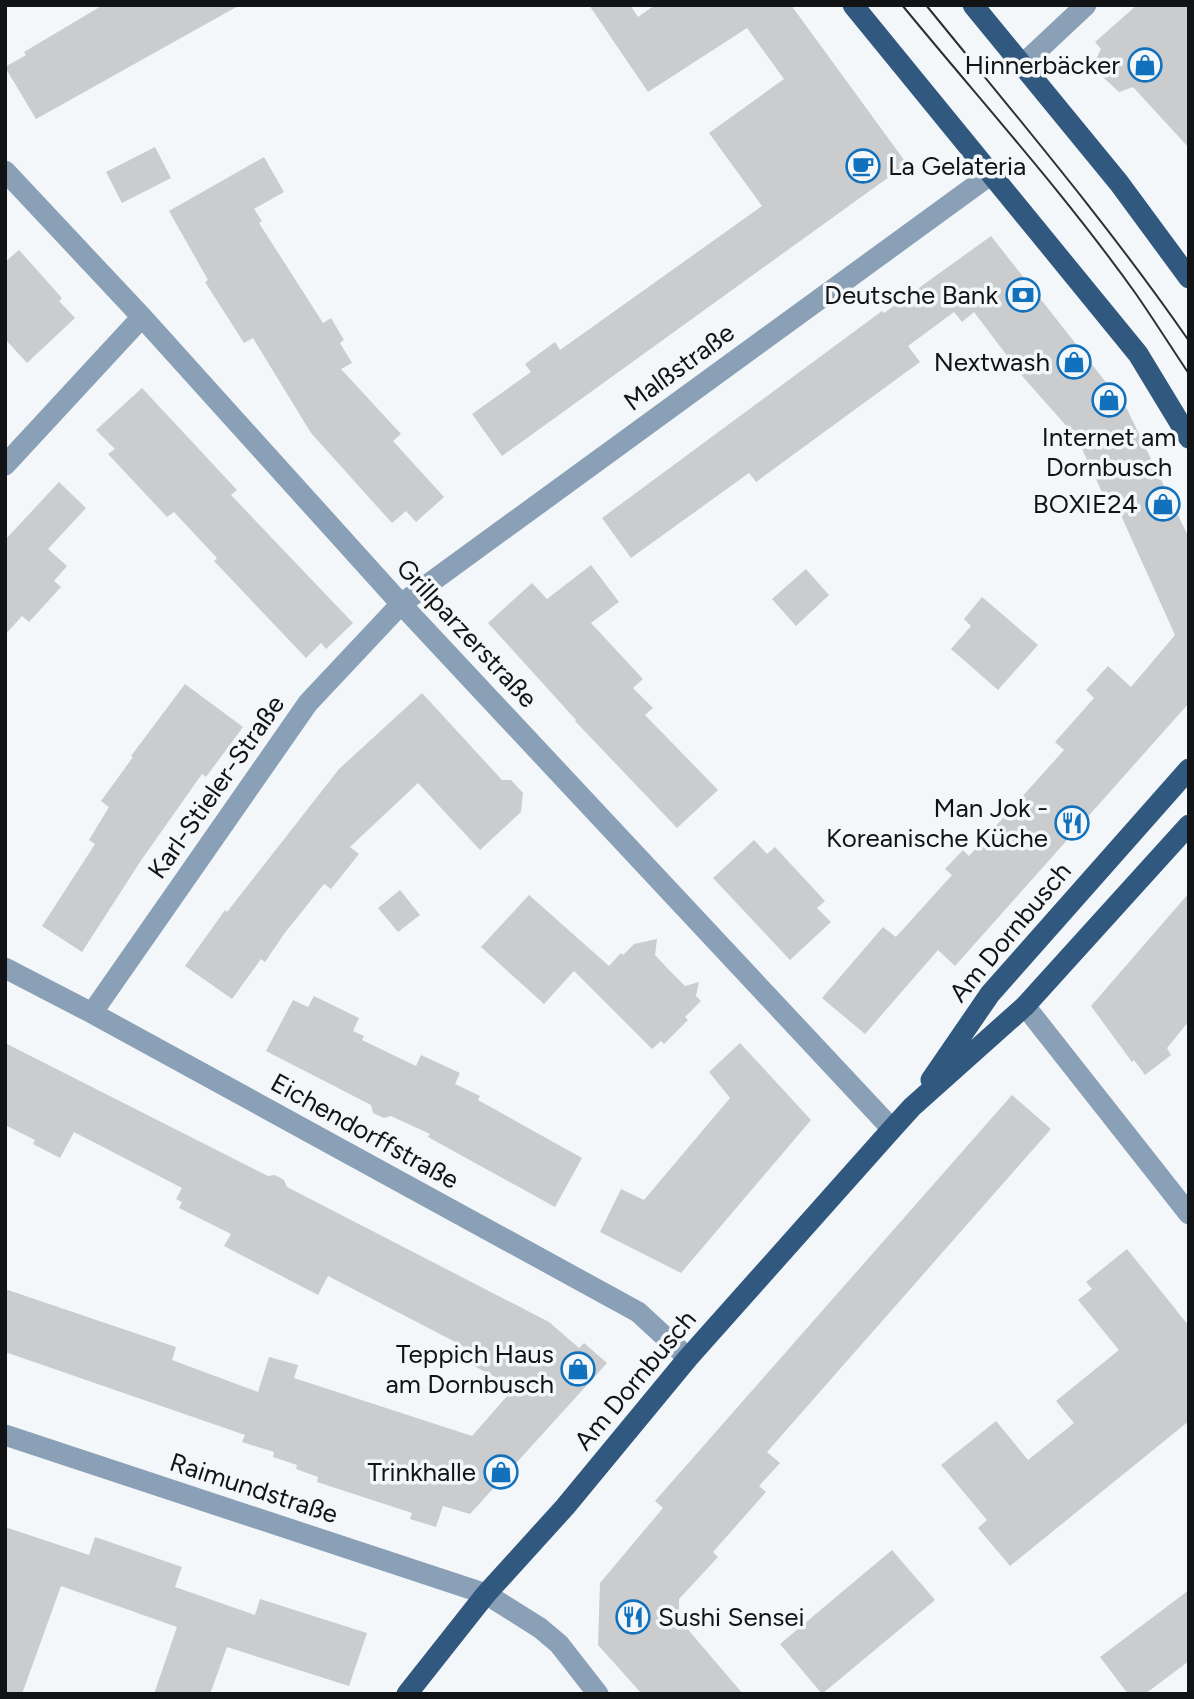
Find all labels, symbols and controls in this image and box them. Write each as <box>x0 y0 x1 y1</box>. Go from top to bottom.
shop icon: Hinnerbäcker <box>1126 46 1164 84</box>
place label: Hinnerbäcker <box>965 49 1120 81</box>
cafe icon: La Gelateria <box>844 147 882 185</box>
place label: La Gelateria <box>888 150 1026 182</box>
bank icon: Deutsche Bank <box>1004 276 1042 314</box>
place label: Deutsche Bank <box>824 279 998 311</box>
street label: Malßstraße <box>618 316 740 418</box>
shop icon: Nextwash <box>1055 343 1093 381</box>
place label: Nextwash <box>934 346 1050 378</box>
shop icon: Internet am Dornbusch <box>1090 381 1128 419</box>
place label: Internet am Dornbusch <box>1042 421 1176 483</box>
shop icon: BOXIE24 <box>1144 485 1182 523</box>
place label: BOXIE24 <box>1033 488 1138 520</box>
street label: Grillparzerstraße <box>390 552 544 714</box>
street label: Karl-Stieler-Straße <box>141 689 291 885</box>
place label: Man Jok - Koreanische Küche <box>826 792 1048 854</box>
restaurant icon: Man Jok - Koreanische Küche <box>1053 804 1091 842</box>
street label: Am Dornbusch <box>942 856 1078 1008</box>
street label: Eichendorffstraße <box>265 1066 465 1196</box>
street label: Am Dornbusch <box>567 1304 703 1456</box>
place label: Teppich Haus am Dornbusch <box>385 1338 554 1400</box>
shop icon: Teppich Haus am Dornbusch <box>559 1350 597 1388</box>
street label: Raimundstraße <box>166 1446 342 1530</box>
shop icon: Trinkhalle <box>482 1453 520 1491</box>
place label: Trinkhalle <box>368 1456 476 1488</box>
restaurant icon: Sushi Sensei <box>614 1598 652 1636</box>
place label: Sushi Sensei <box>658 1601 805 1633</box>

